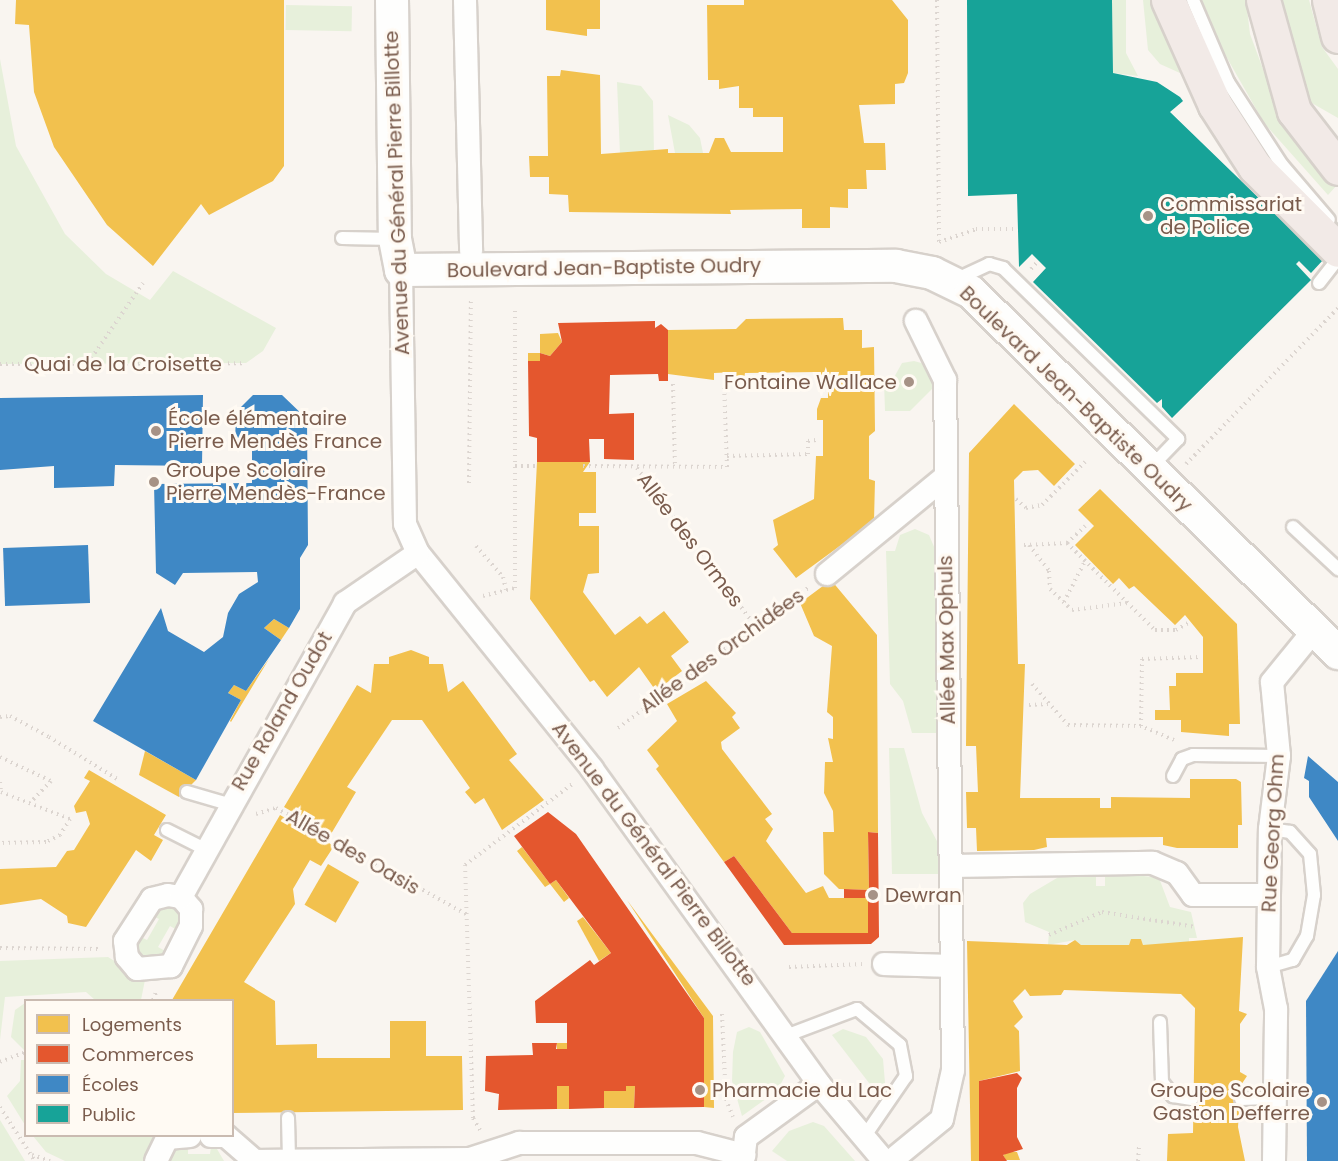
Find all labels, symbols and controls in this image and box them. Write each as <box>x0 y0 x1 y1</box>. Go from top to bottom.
street label: Avenue du Général Pierre Billotte <box>379 30 415 356</box>
place label: Commissariat de Police <box>1160 192 1302 239</box>
marker: Commissariat de Police <box>1141 209 1155 223</box>
street label: Boulevard Jean-Baptiste Oudry <box>447 253 761 283</box>
street label: Boulevard Jean-Baptiste Oudry <box>955 281 1197 517</box>
street label: Quai de la Croisette <box>24 352 222 376</box>
place label: Fontaine Wallace <box>724 370 897 394</box>
marker: Fontaine Wallace <box>902 375 916 389</box>
place label: École élémentaire Pierre Mendès France <box>168 407 382 454</box>
marker: École élémentaire Pierre Mendès France <box>149 424 163 438</box>
place label: Groupe Scolaire Pierre Mendès-France <box>166 458 386 505</box>
street label: Allée des Ormes <box>632 468 748 612</box>
marker: Groupe Scolaire Pierre Mendès-France <box>147 475 161 489</box>
street label: Allée Max Ophuls <box>934 555 960 725</box>
street label: Allée des Orchidées <box>635 583 809 719</box>
street label: Rue Roland Oudot <box>227 627 337 795</box>
street label: Avenue du Général Pierre Billotte <box>547 717 761 991</box>
street label: Rue Georg Ohm <box>1257 753 1289 913</box>
street label: Allée des Oasis <box>282 804 424 900</box>
place label: Dewran <box>885 883 962 907</box>
marker: Dewran <box>866 888 880 902</box>
legend <box>24 999 234 1137</box>
text: Logements <box>82 1012 182 1037</box>
text: Commerces <box>82 1042 194 1067</box>
text: Écoles <box>82 1072 139 1097</box>
place label: Pharmacie du Lac <box>712 1078 892 1102</box>
place label: Groupe Scolaire Gaston Defferre <box>1150 1078 1310 1125</box>
marker: Pharmacie du Lac <box>693 1083 707 1097</box>
marker: Groupe Scolaire Gaston Defferre <box>1315 1095 1329 1109</box>
text: Public <box>82 1102 136 1127</box>

